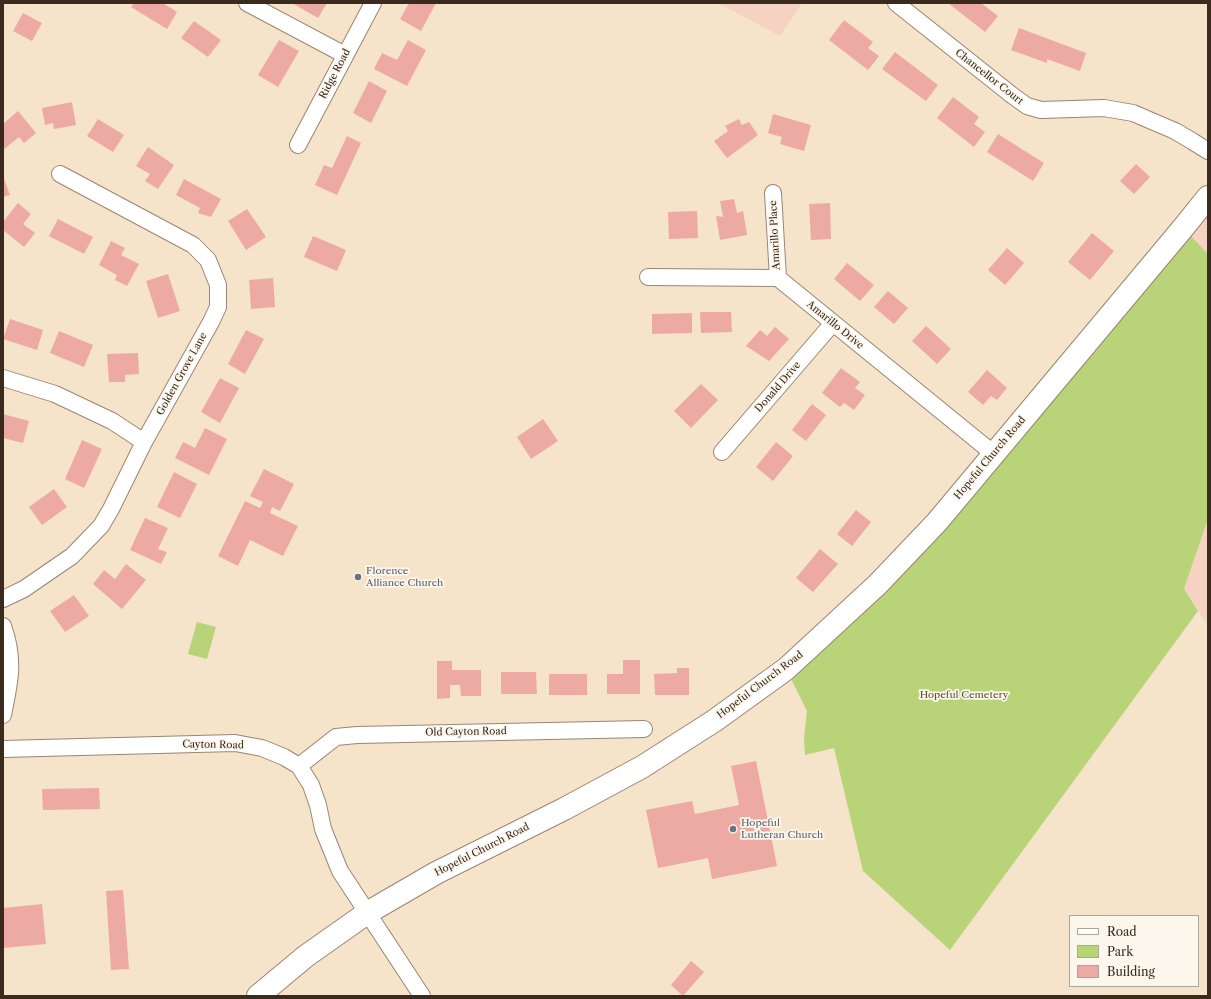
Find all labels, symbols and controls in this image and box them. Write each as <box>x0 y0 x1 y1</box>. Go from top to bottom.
street label: Ridge Road <box>317 47 353 101</box>
street label: Chancellor Court <box>953 47 1025 107</box>
street label: Amarillo Place <box>767 200 783 270</box>
street label: Amarillo Drive <box>804 298 866 352</box>
street label: Golden Grove Lane <box>154 330 210 418</box>
street label: Donald Drive <box>753 359 803 415</box>
street label: Hopeful Church Road <box>952 414 1028 502</box>
place label: Florence Alliance Church <box>366 565 443 588</box>
marker: Florence Alliance Church <box>353 572 363 582</box>
street label: Hopeful Church Road <box>715 649 805 721</box>
park label: Hopeful Cemetery <box>920 689 1008 701</box>
street label: Old Cayton Road <box>425 725 507 739</box>
street label: Cayton Road <box>182 738 244 752</box>
place label: Hopeful Lutheran Church <box>741 817 823 840</box>
street label: Hopeful Church Road <box>433 821 531 879</box>
marker: Hopeful Lutheran Church <box>728 824 738 834</box>
legend <box>1069 915 1199 987</box>
text: Road <box>1107 924 1137 939</box>
text: Park <box>1107 944 1133 959</box>
text: Building <box>1107 964 1155 979</box>

